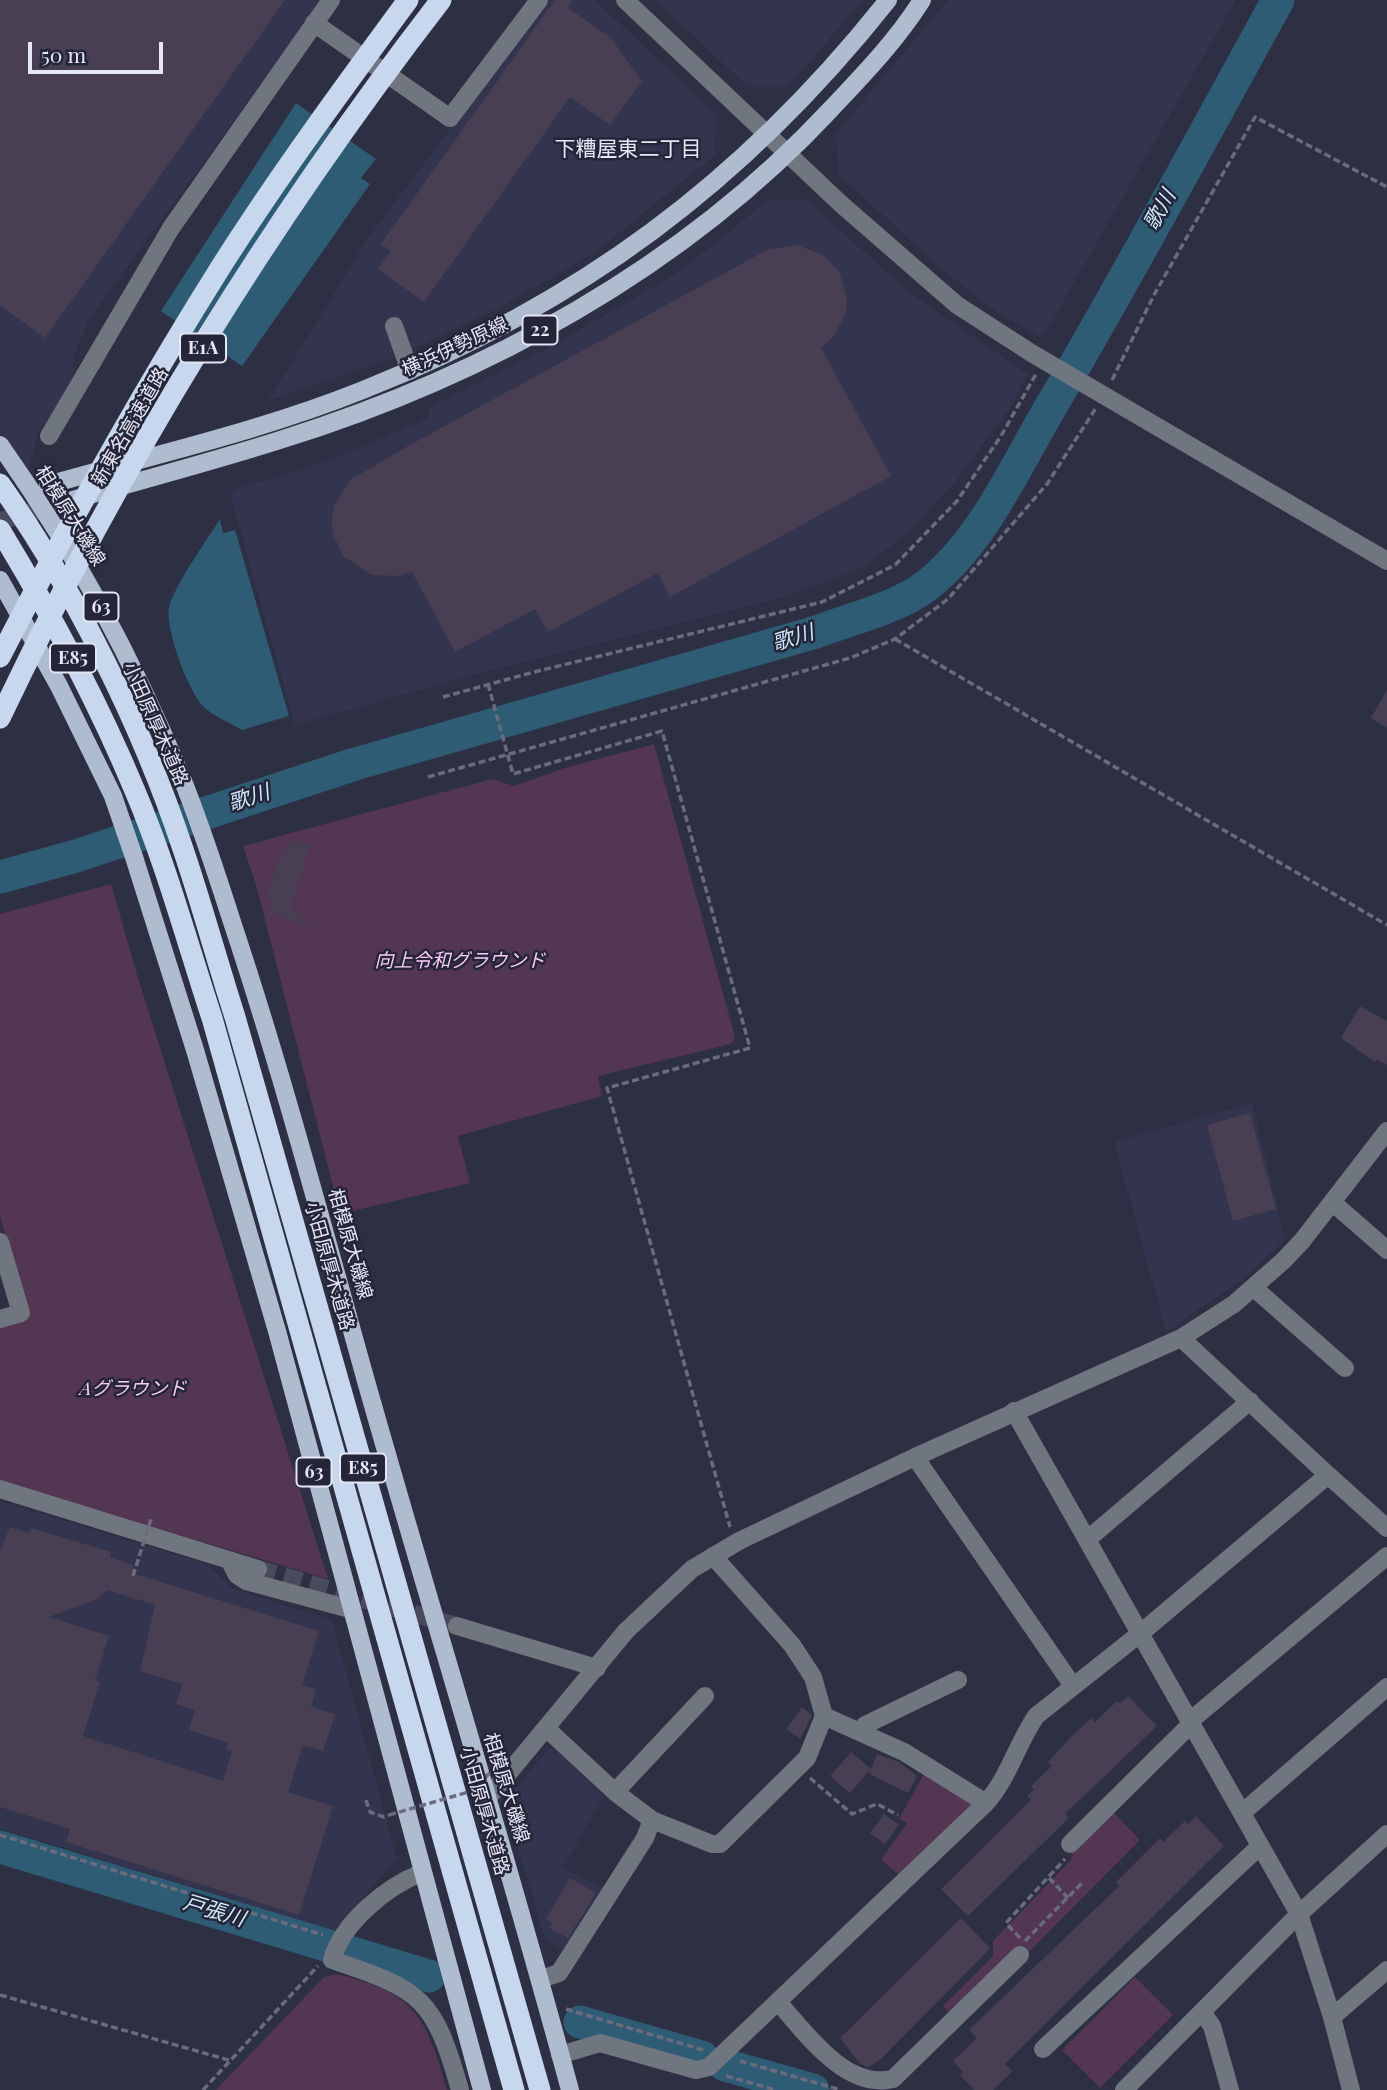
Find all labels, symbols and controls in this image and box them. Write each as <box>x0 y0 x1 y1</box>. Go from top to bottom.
scale bar <box>32 28 166 72</box>
text: 50 m <box>41 40 86 68</box>
district label: 下糟屋東二丁目 <box>555 136 701 162</box>
water label: 歌川 <box>1139 186 1181 234</box>
street label: 横浜伊勢原線 <box>399 313 511 381</box>
road number: 22 <box>522 316 558 344</box>
road number: E1A <box>180 334 226 362</box>
street label: 新東名高速道路 <box>87 364 173 490</box>
street label: 相模原大磯線 <box>30 462 110 570</box>
road number: 63 <box>84 592 119 622</box>
water label: 歌川 <box>769 620 817 656</box>
road number: E85 <box>50 644 96 672</box>
street label: 小田原厚木道路 <box>118 659 192 789</box>
water label: 歌川 <box>225 780 273 816</box>
park label: 向上令和グラウンド <box>375 950 545 972</box>
street label: 相模原大磯線 <box>323 1186 377 1302</box>
street label: 小田原厚木道路 <box>300 1199 358 1333</box>
park label: Aグラウンド <box>80 1378 186 1400</box>
road number: E85 <box>340 1454 386 1483</box>
road number: 63 <box>296 1457 332 1486</box>
street label: 相模原大磯線 <box>478 1730 534 1846</box>
street label: 小田原厚木道路 <box>455 1744 513 1878</box>
water label: 戸張川 <box>180 1890 248 1932</box>

